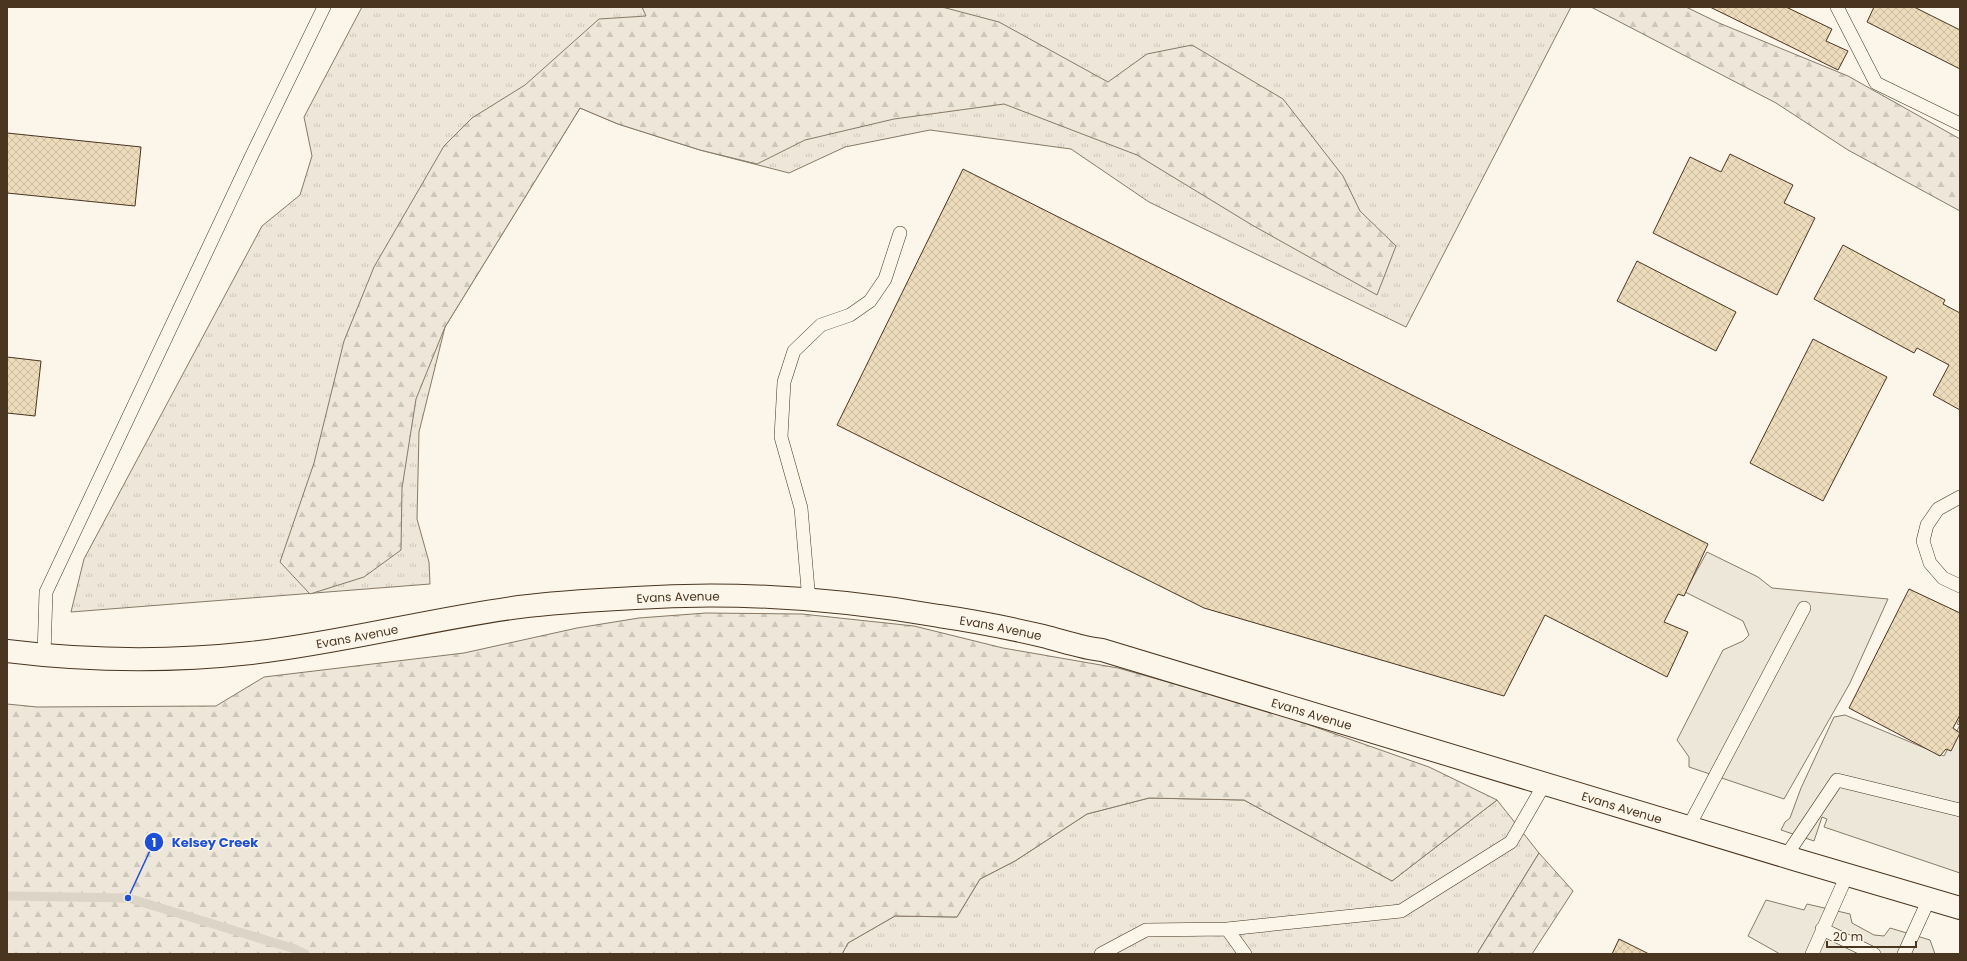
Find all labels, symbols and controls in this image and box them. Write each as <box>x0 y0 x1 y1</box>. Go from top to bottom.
street label: Evans Avenue <box>636 587 720 606</box>
street label: Evans Avenue <box>959 611 1044 644</box>
street label: Evans Avenue <box>315 620 400 652</box>
street label: Evans Avenue <box>1270 693 1354 734</box>
street label: Evans Avenue <box>1580 787 1664 827</box>
callout: Kelsey Creek <box>144 830 266 855</box>
text: Kelsey Creek <box>172 833 258 852</box>
text: 1 <box>152 834 156 851</box>
scale bar <box>1827 923 1916 949</box>
text: 20 m <box>1833 928 1863 945</box>

